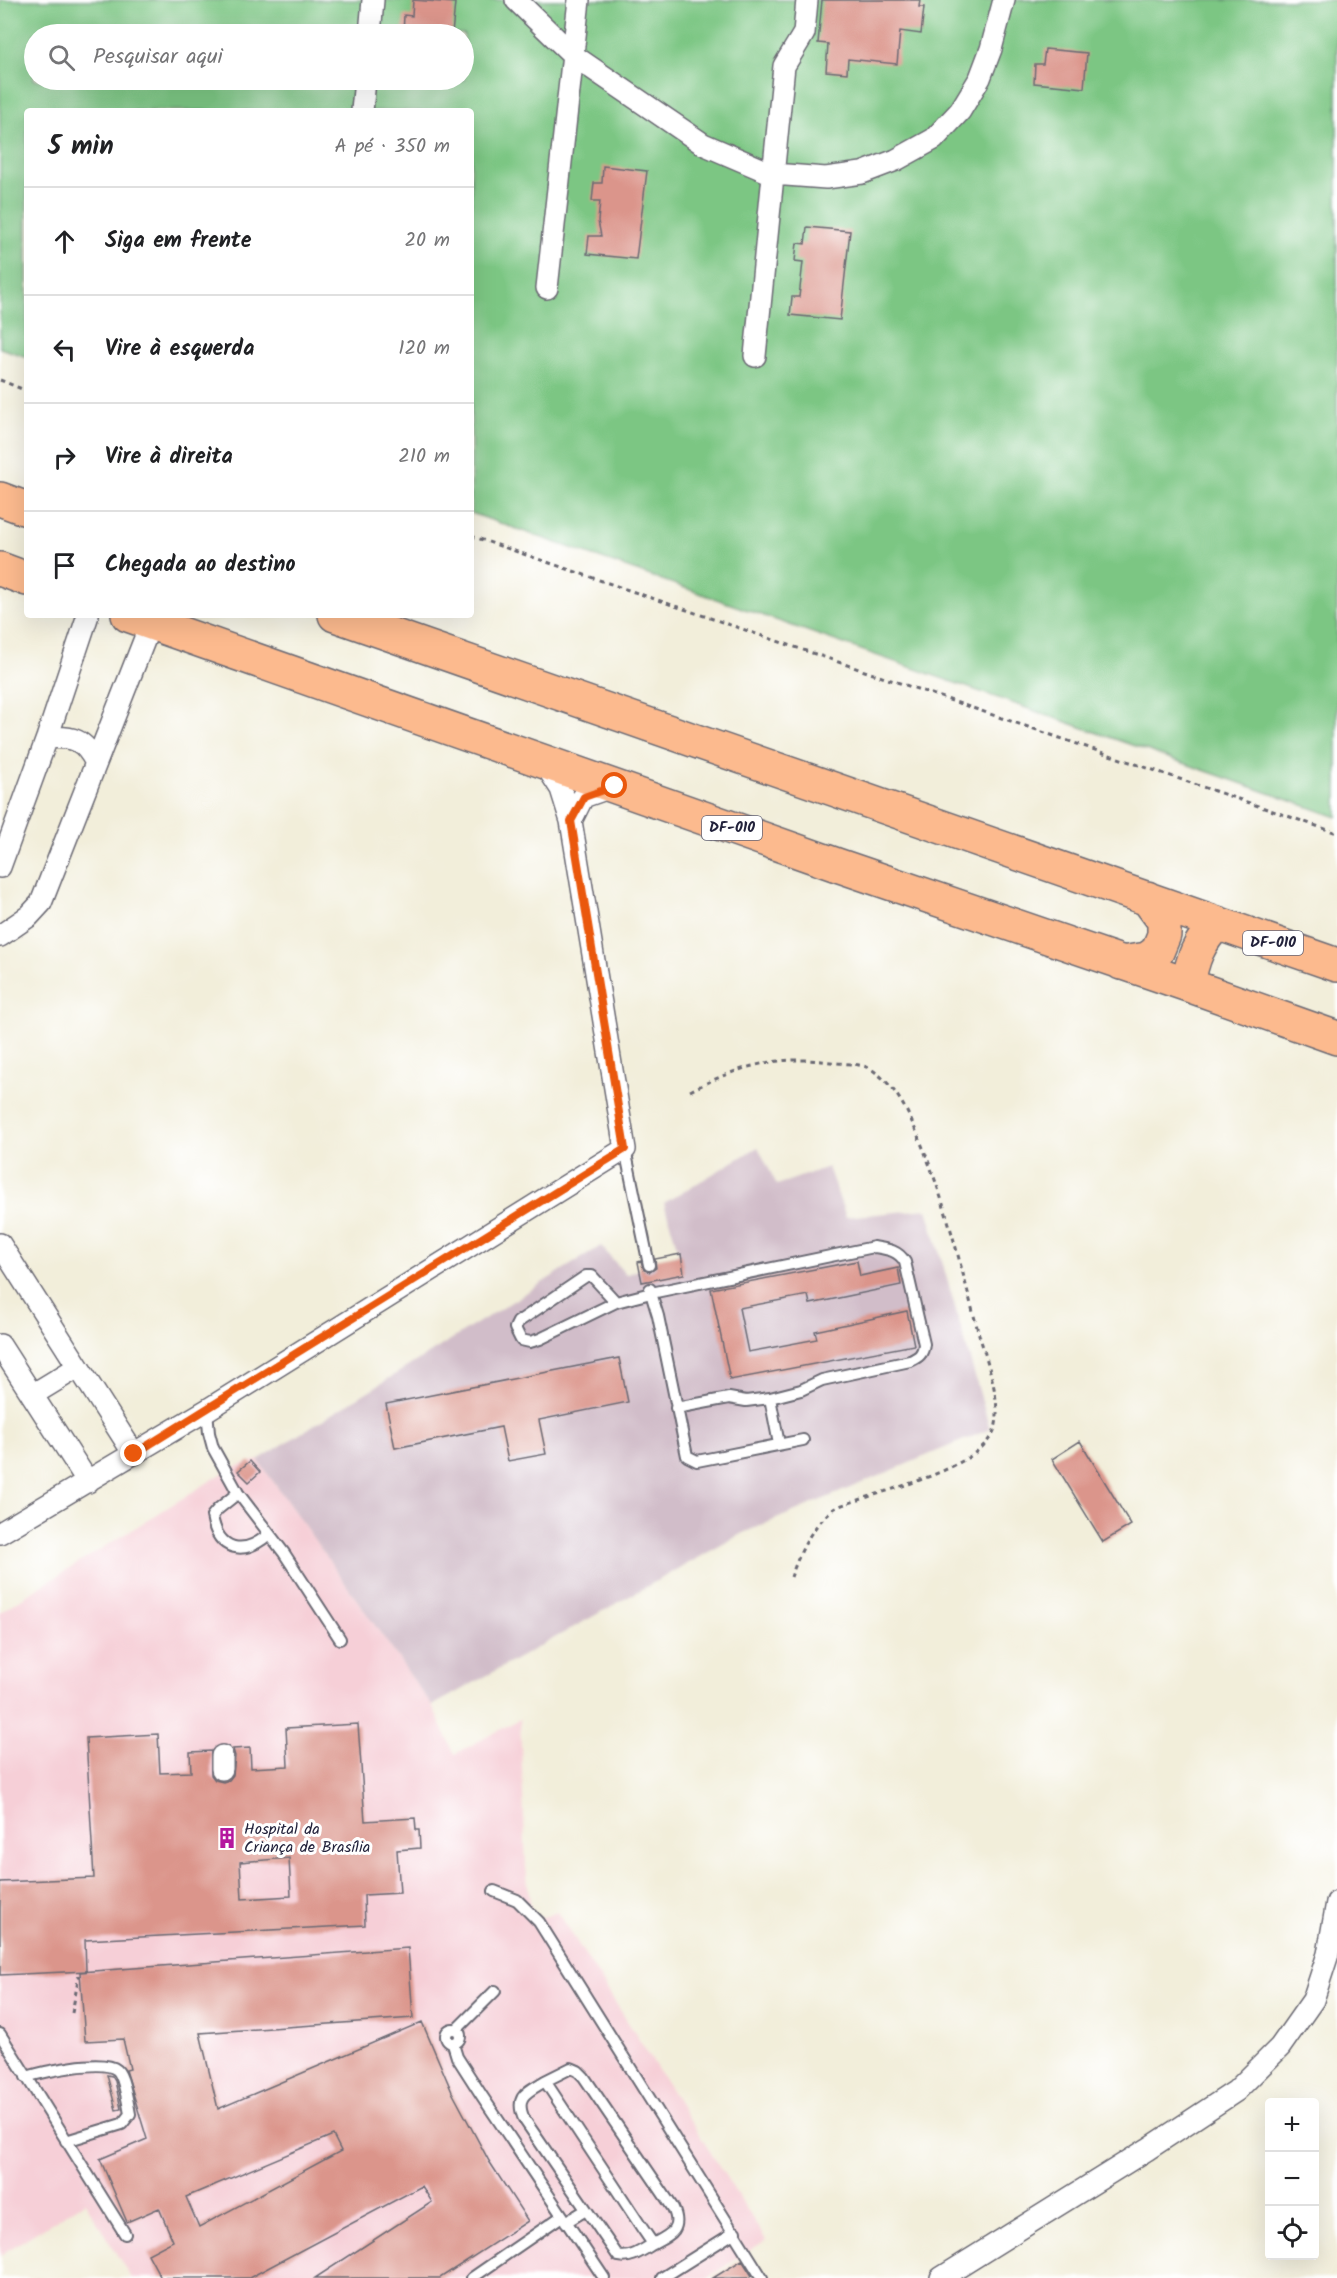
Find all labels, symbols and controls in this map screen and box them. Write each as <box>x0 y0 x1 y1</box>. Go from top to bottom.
search box <box>24 24 474 90</box>
text: Pesquisar aqui <box>93 40 223 75</box>
icon: search <box>45 41 78 74</box>
text: 5 min <box>48 126 114 168</box>
text: A pé · 350 m <box>335 131 450 163</box>
text: Siga em frente <box>105 224 251 259</box>
icon: ahead <box>48 225 81 258</box>
text: 20 m <box>404 225 450 257</box>
text: Vire à esquerda <box>105 332 254 367</box>
icon: left <box>48 333 81 366</box>
text: 120 m <box>398 333 450 365</box>
text: Vire à direita <box>105 440 233 475</box>
icon: right <box>48 441 81 474</box>
text: 210 m <box>398 441 450 473</box>
text: Chegada ao destino <box>105 548 296 583</box>
icon: arrive <box>48 549 81 582</box>
route start <box>601 772 627 798</box>
road number: DF-010 <box>702 816 762 840</box>
road number: DF-010 <box>1243 931 1303 955</box>
route end <box>120 1440 146 1466</box>
place label: Hospital da Criança de Brasília <box>244 1817 370 1860</box>
building icon: Hospital da Criança de Brasília <box>215 1826 239 1850</box>
map controls <box>1265 2098 1319 2260</box>
button: + <box>1265 2098 1319 2152</box>
button: − <box>1265 2152 1319 2206</box>
button: locate <box>1265 2206 1319 2260</box>

